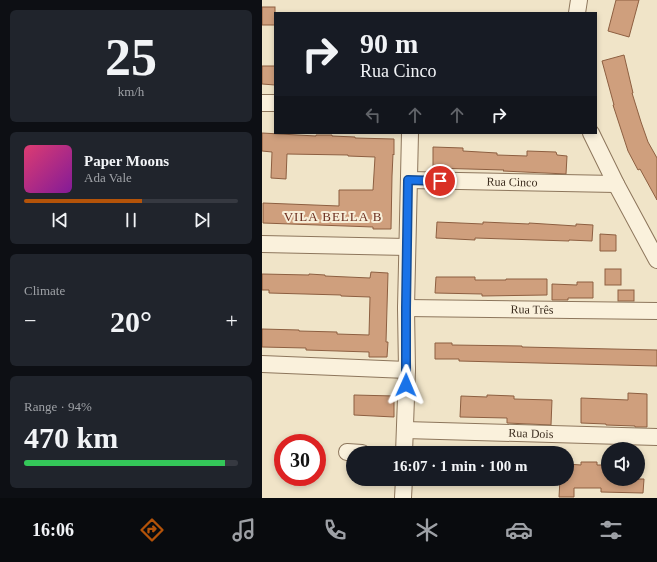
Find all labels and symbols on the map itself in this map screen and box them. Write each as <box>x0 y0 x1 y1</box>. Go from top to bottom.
pin <box>423 164 457 198</box>
street label: Rua Cinco <box>486 174 538 189</box>
district label: VILA BELLA B <box>284 209 382 224</box>
street label: Rua Três <box>510 302 554 317</box>
position arrow <box>385 364 427 406</box>
street label: Rua Dois <box>508 426 554 441</box>
speed limit sign: 30 <box>274 434 326 486</box>

